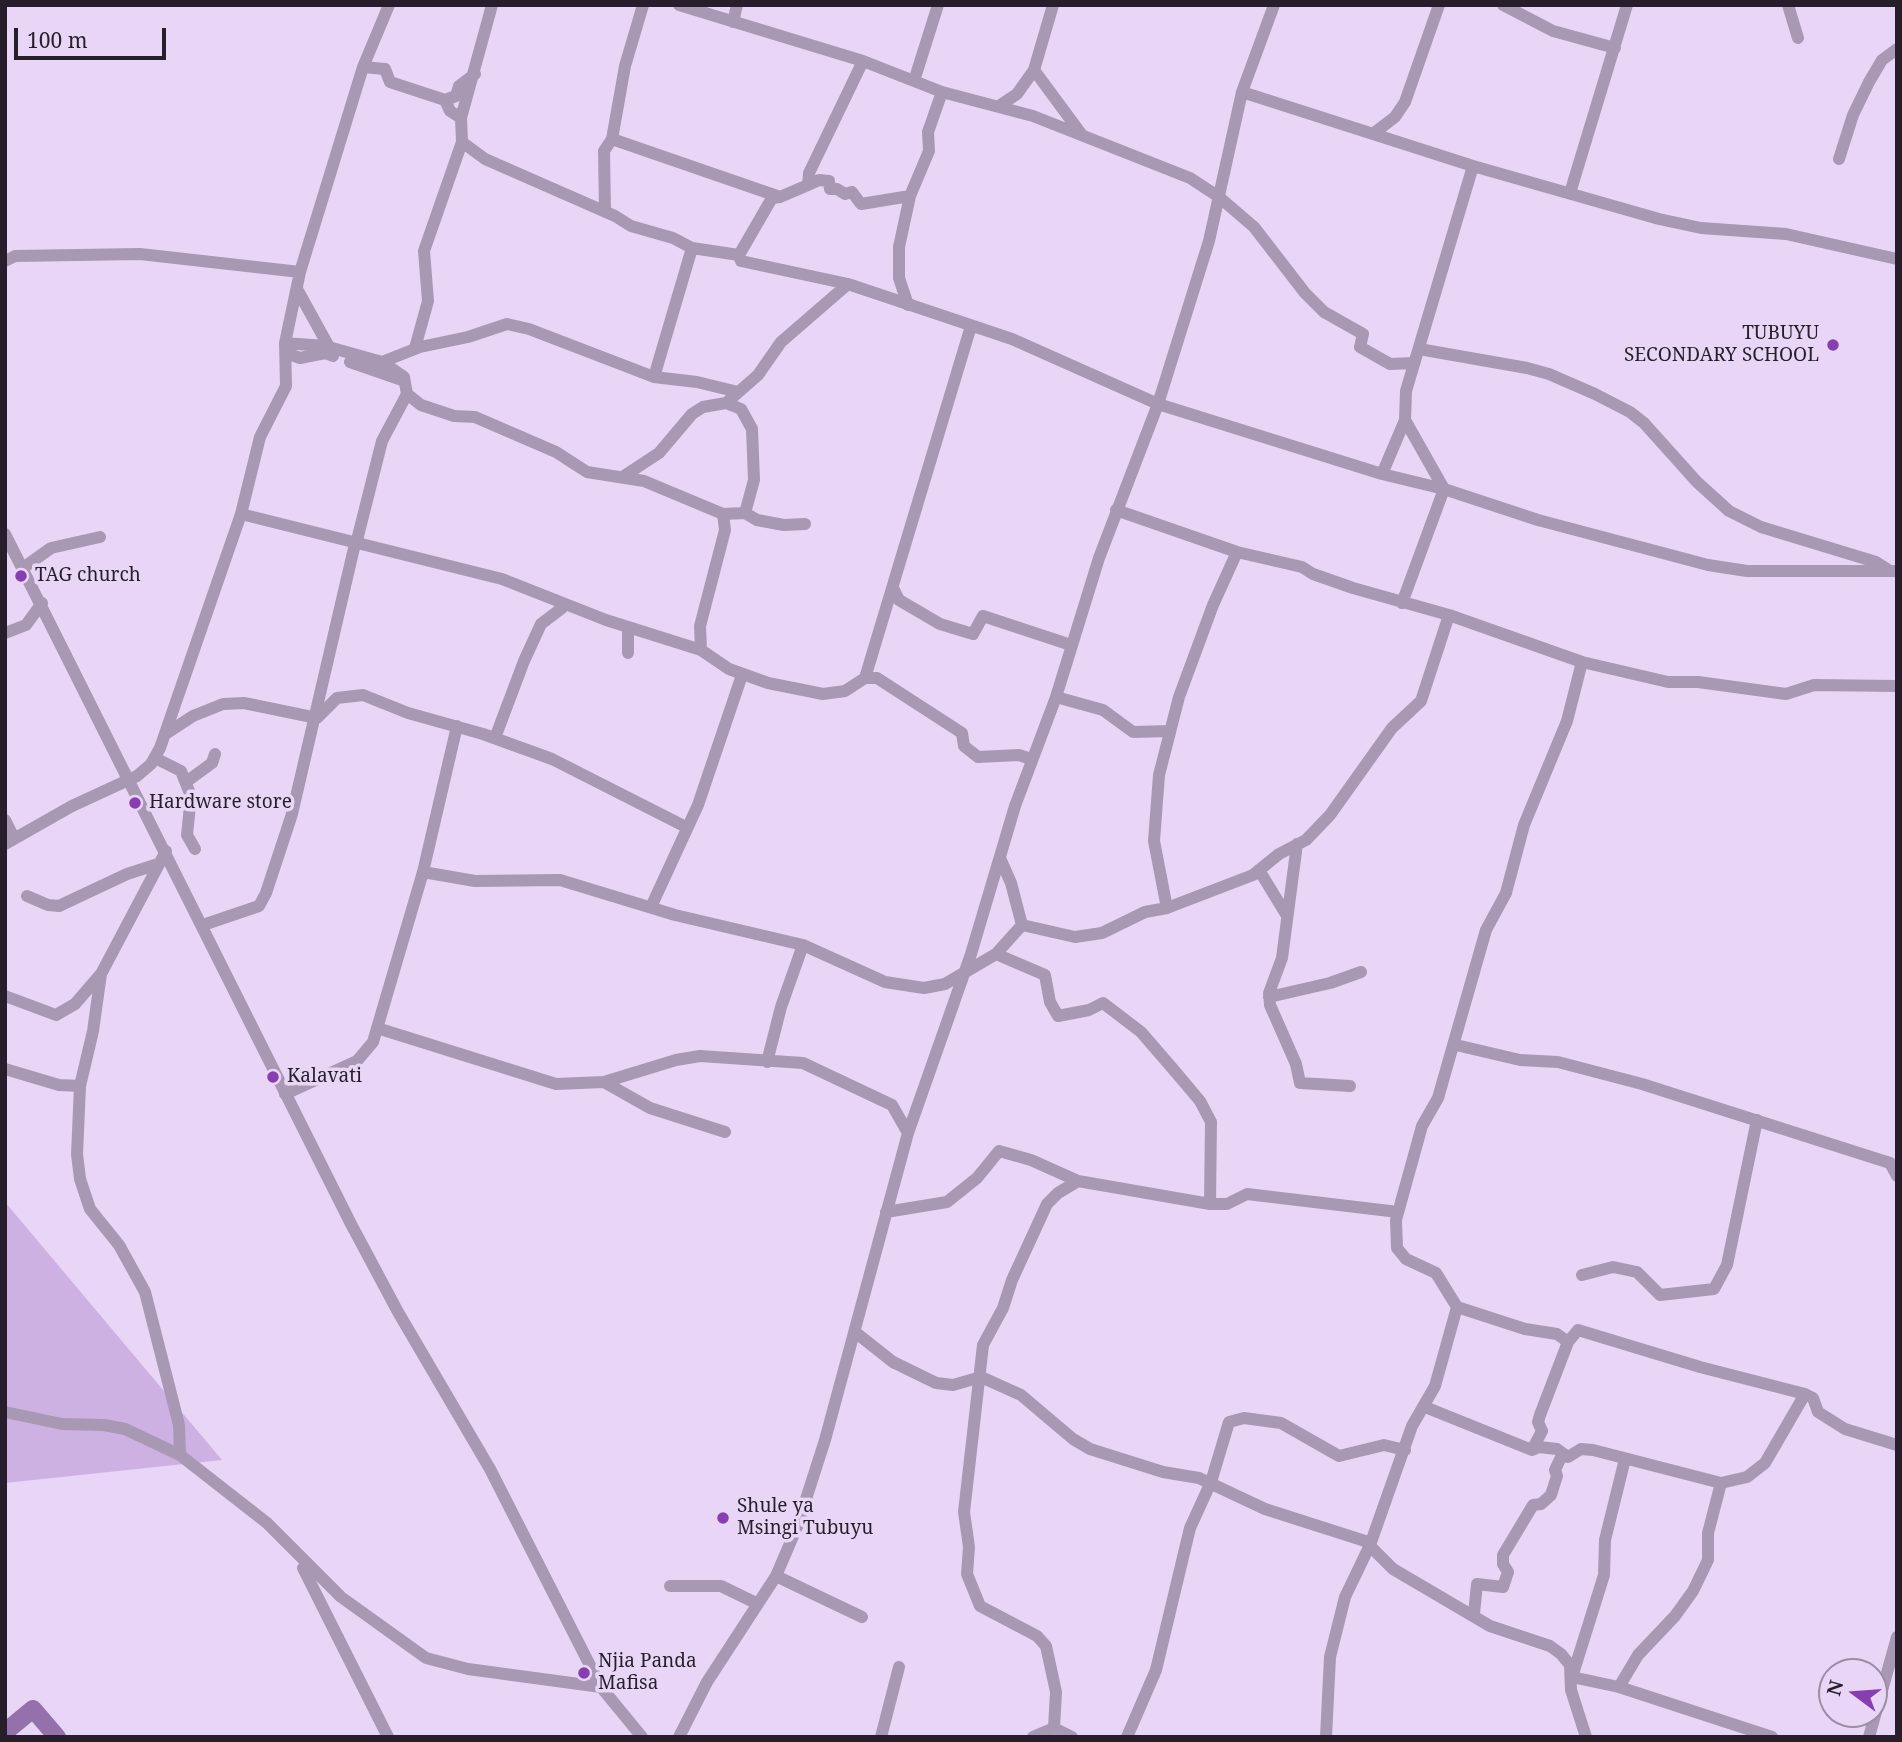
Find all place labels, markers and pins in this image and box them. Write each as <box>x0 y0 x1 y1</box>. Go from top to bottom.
place label: TUBUYU SECONDARY SCHOOL <box>1624 323 1819 367</box>
marker: TUBUYU SECONDARY SCHOOL <box>1825 337 1841 353</box>
place label: TAG church <box>35 565 141 587</box>
marker: TAG church <box>13 568 29 584</box>
place label: Hardware store <box>149 792 292 814</box>
marker: Hardware store <box>127 795 143 811</box>
place label: Kalavati <box>287 1066 362 1088</box>
marker: Kalavati <box>265 1069 281 1085</box>
place label: Shule ya Msingi Tubuyu <box>737 1496 873 1540</box>
marker: Shule ya Msingi Tubuyu <box>715 1510 731 1526</box>
place label: Njia Panda Mafisa <box>598 1651 697 1695</box>
marker: Njia Panda Mafisa <box>576 1665 592 1681</box>

